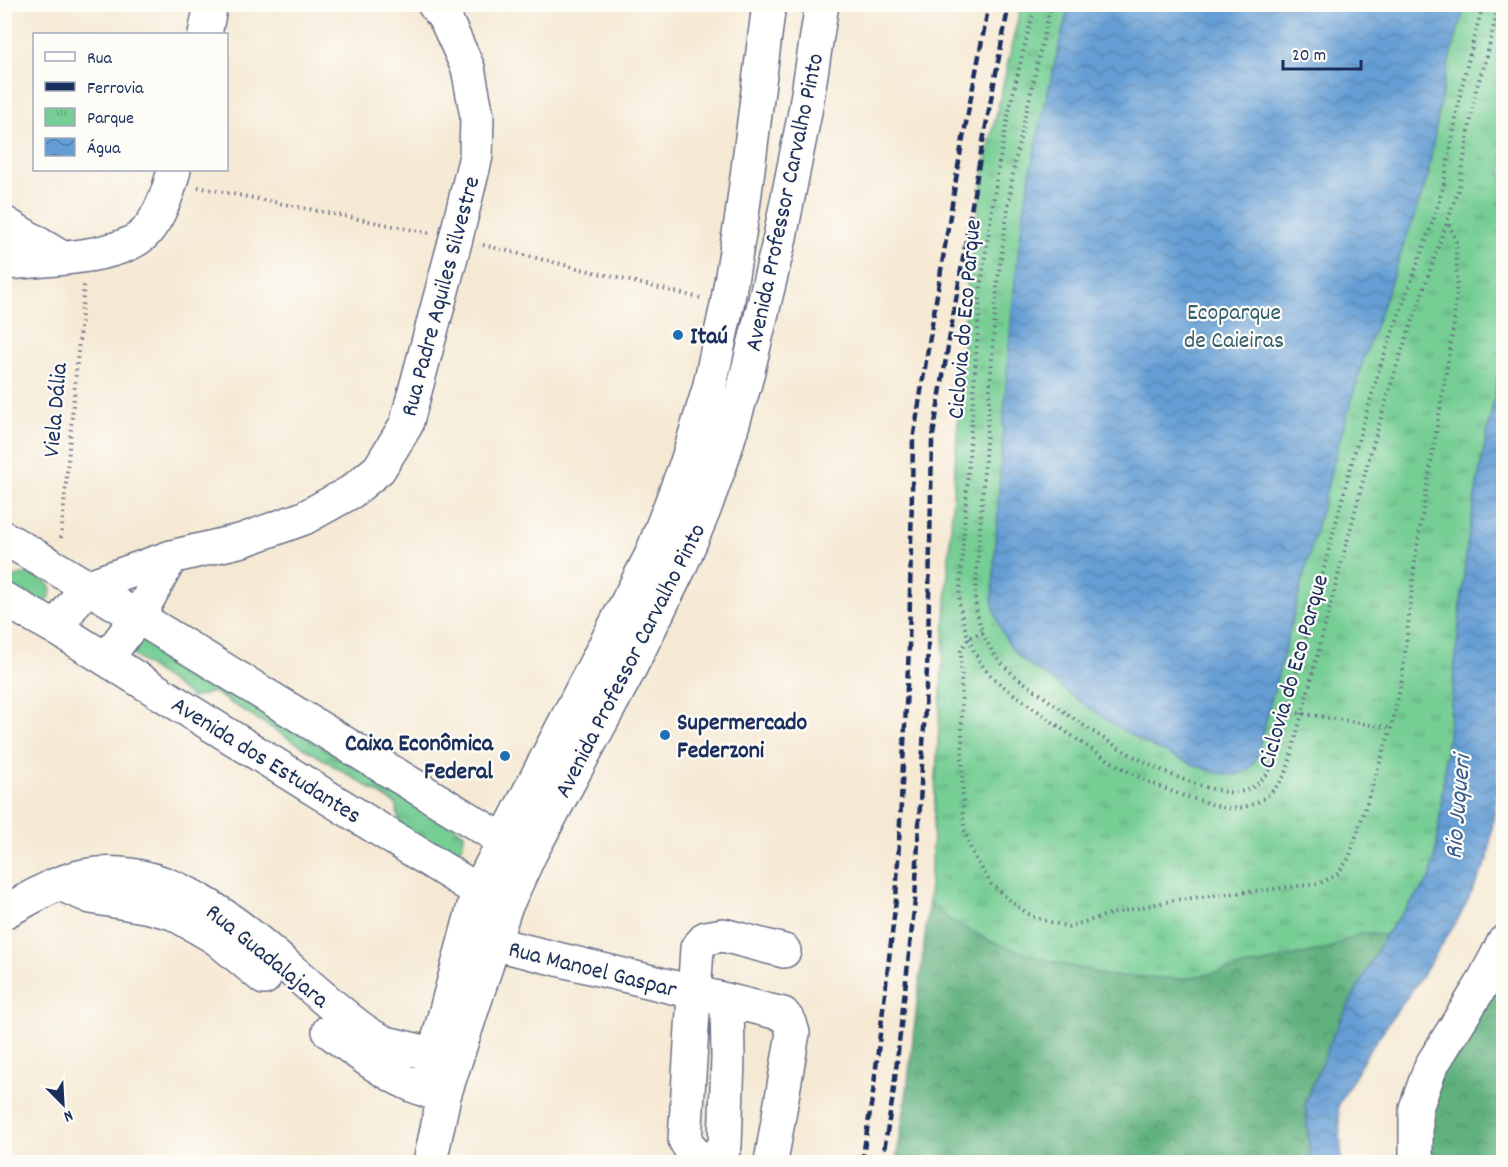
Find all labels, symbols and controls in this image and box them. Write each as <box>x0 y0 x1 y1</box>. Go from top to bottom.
legend <box>33 33 228 171</box>
scale bar <box>1283 33 1361 71</box>
text: 20 m <box>1292 44 1326 69</box>
text: Rua <box>87 47 113 72</box>
street label: Avenida Professor Carvalho Pinto <box>738 50 834 355</box>
text: Ferrovia <box>87 77 144 102</box>
text: Parque <box>87 107 134 132</box>
text: Água <box>87 137 121 162</box>
street label: Rua Padre Aquiles Silvestre <box>393 173 490 421</box>
street label: Ciclovia do Eco Parque <box>940 218 992 420</box>
park label: Ecoparque de Caieiras <box>1184 297 1284 359</box>
place label: Itaú <box>690 321 728 355</box>
marker: Itaú <box>671 328 685 342</box>
street label: Viela Dália <box>36 361 78 459</box>
street label: Avenida Professor Carvalho Pinto <box>548 518 716 805</box>
street label: Ciclovia do Eco Parque <box>1251 571 1339 773</box>
street label: Avenida dos Estudantes <box>164 689 367 834</box>
place label: Supermercado Federzoni <box>677 707 808 769</box>
place label: Caixa Econômica Federal <box>345 728 494 790</box>
marker: Supermercado Federzoni <box>658 728 672 742</box>
marker: Caixa Econômica Federal <box>498 749 512 763</box>
water label: Rio Juqueri <box>1437 750 1483 861</box>
street label: Rua Guadalajara <box>197 897 336 1018</box>
street label: Rua Manoel Gaspar <box>505 934 680 1008</box>
north arrow <box>33 1074 93 1134</box>
text: N <box>60 1103 76 1128</box>

